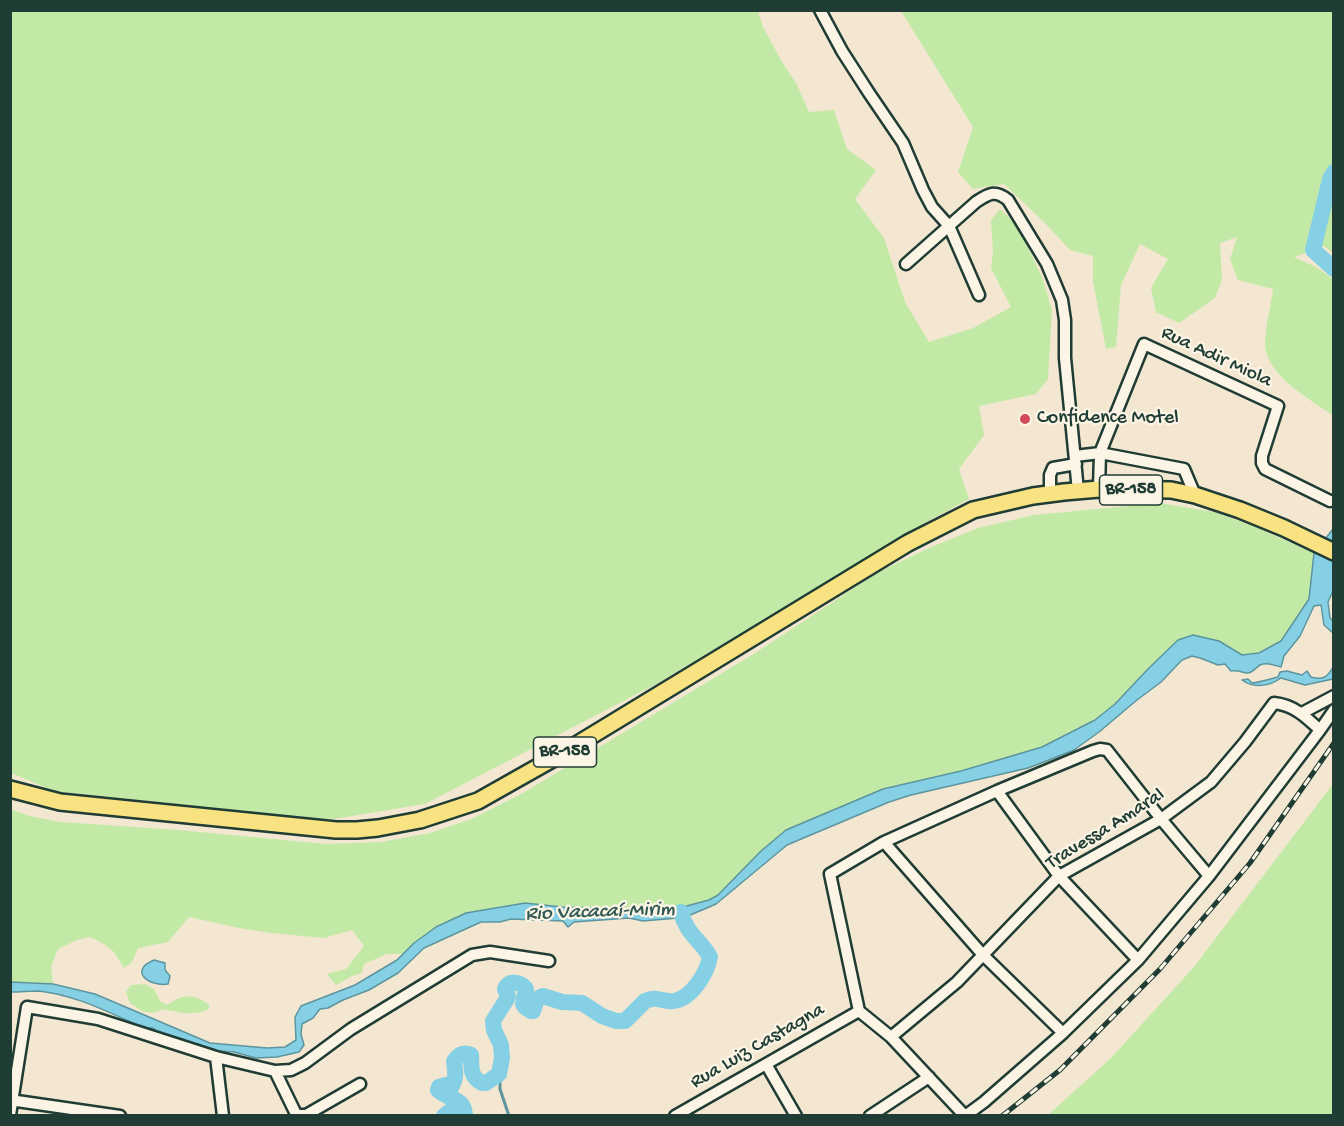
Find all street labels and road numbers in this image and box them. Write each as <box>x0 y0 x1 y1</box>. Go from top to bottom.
street label: Rua Adir Miola <box>1157 322 1275 394</box>
road number: BR-158 <box>1100 475 1162 505</box>
road number: BR-158 <box>534 737 596 767</box>
street label: Travessa Amaral <box>1042 784 1170 876</box>
street label: Rua Luiz Castagna <box>687 999 829 1095</box>

